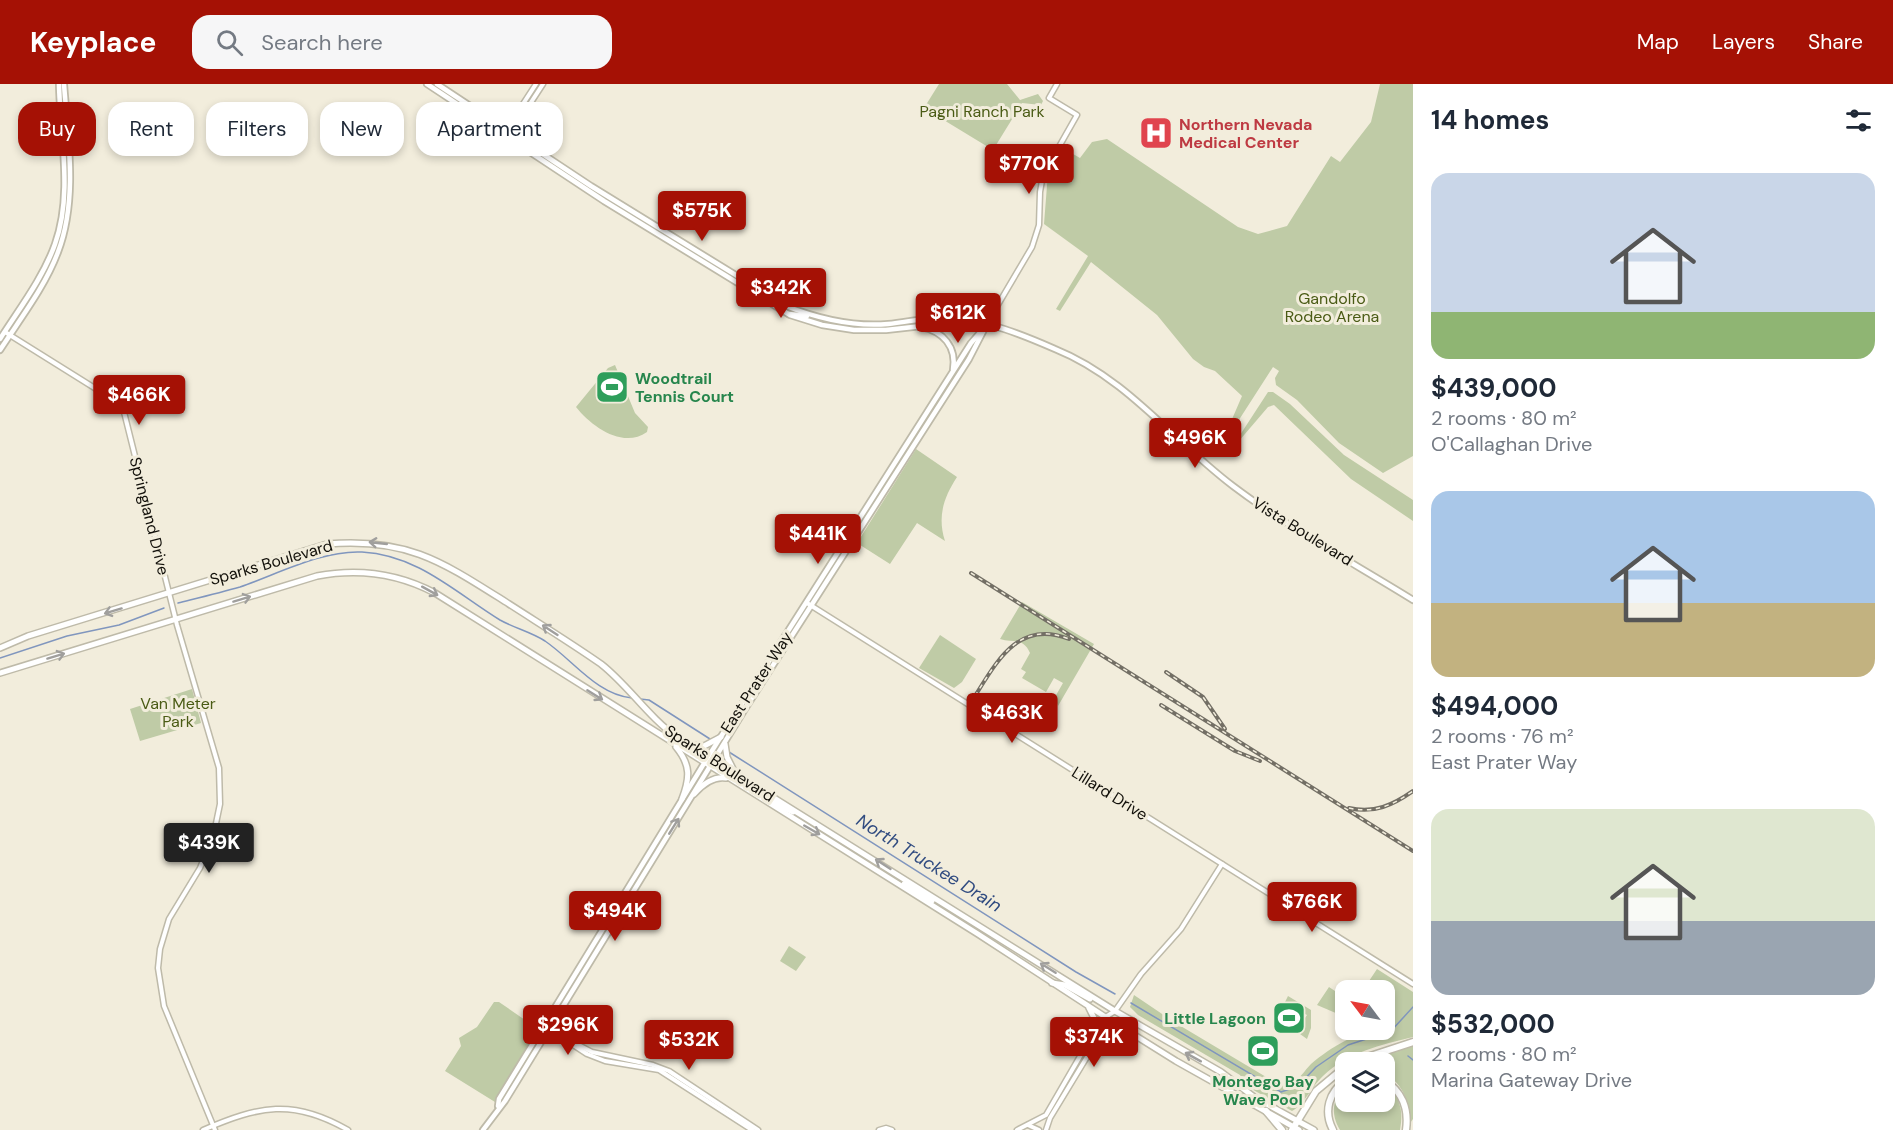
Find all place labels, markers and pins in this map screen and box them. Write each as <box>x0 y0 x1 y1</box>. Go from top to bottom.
place label: Northern Nevada Medical Center <box>1179 114 1312 153</box>
hospital icon: Northern Nevada Medical Center <box>1138 115 1174 151</box>
pin: $770K <box>987 144 1071 195</box>
pin: $575K <box>660 191 744 242</box>
pin: $342K <box>739 268 823 319</box>
pin: $612K <box>916 293 1000 344</box>
place label: Woodtrail Tennis Court <box>635 368 734 407</box>
sports icon: Woodtrail Tennis Court <box>594 369 630 405</box>
pin: $466K <box>97 375 181 426</box>
pin: $496K <box>1153 418 1237 469</box>
pin: $441K <box>776 514 860 565</box>
pin: $463K <box>970 693 1054 744</box>
pin: $439K <box>167 823 251 874</box>
pin: $766K <box>1270 882 1354 933</box>
pin: $494K <box>573 891 657 942</box>
sports icon: Little Lagoon <box>1271 1000 1307 1036</box>
pin: $296K <box>526 1005 610 1056</box>
place label: Little Lagoon <box>1164 1008 1266 1029</box>
pin: $374K <box>1052 1017 1136 1068</box>
pin: $532K <box>647 1020 731 1071</box>
sports icon: Montego Bay Wave Pool <box>1245 1033 1281 1069</box>
place label: Montego Bay Wave Pool <box>1212 1071 1314 1110</box>

